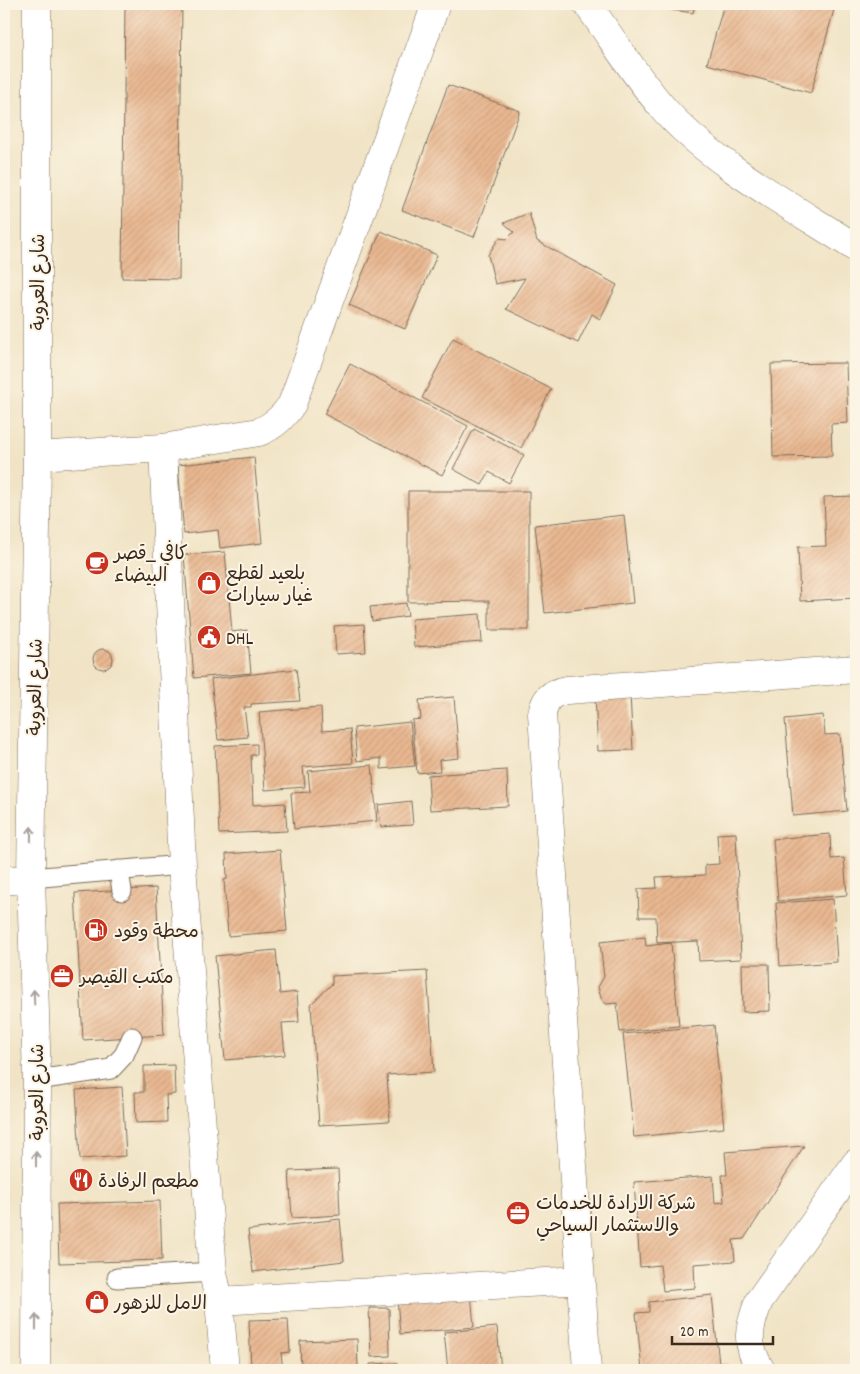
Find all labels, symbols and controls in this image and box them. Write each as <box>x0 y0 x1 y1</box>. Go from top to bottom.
street label: شارع العروبة <box>27 233 54 331</box>
place label: كافي _قصر البيضاء <box>112 540 188 591</box>
cafe icon: كافي _قصر البيضاء <box>84 550 110 576</box>
place label: بلعيد لقطع غيار سيارات <box>226 562 313 611</box>
shop icon: بلعيد لقطع غيار سيارات <box>196 570 222 596</box>
public building icon: DHL <box>196 624 222 650</box>
place label: DHL <box>226 627 254 654</box>
street label: شارع العروبة <box>23 638 52 736</box>
one-way arrow <box>26 826 36 842</box>
fuel station icon: محطة وقود <box>83 917 109 943</box>
place label: محطة وقود <box>114 920 199 947</box>
office icon: مكتب القيصر <box>49 963 75 989</box>
place label: مكتب القيصر <box>78 966 174 993</box>
one-way arrow <box>30 989 39 1005</box>
street label: شارع العروبة <box>26 1043 53 1141</box>
one-way arrow <box>31 1151 41 1168</box>
restaurant icon: مطعم الرفادة <box>68 1167 94 1193</box>
place label: مطعم الرفادة <box>98 1170 199 1197</box>
place label: شركة الارادة للخدمات والاستثمار السياحي <box>536 1192 696 1241</box>
office icon: شركة الارادة للخدمات والاستثمار السياحي <box>505 1200 531 1226</box>
shop icon: الامل للزهور <box>84 1289 110 1315</box>
place label: الامل للزهور <box>113 1292 207 1319</box>
one-way arrow <box>31 1314 41 1330</box>
scale bar <box>672 1314 774 1346</box>
text: 20 m <box>680 1322 708 1344</box>

